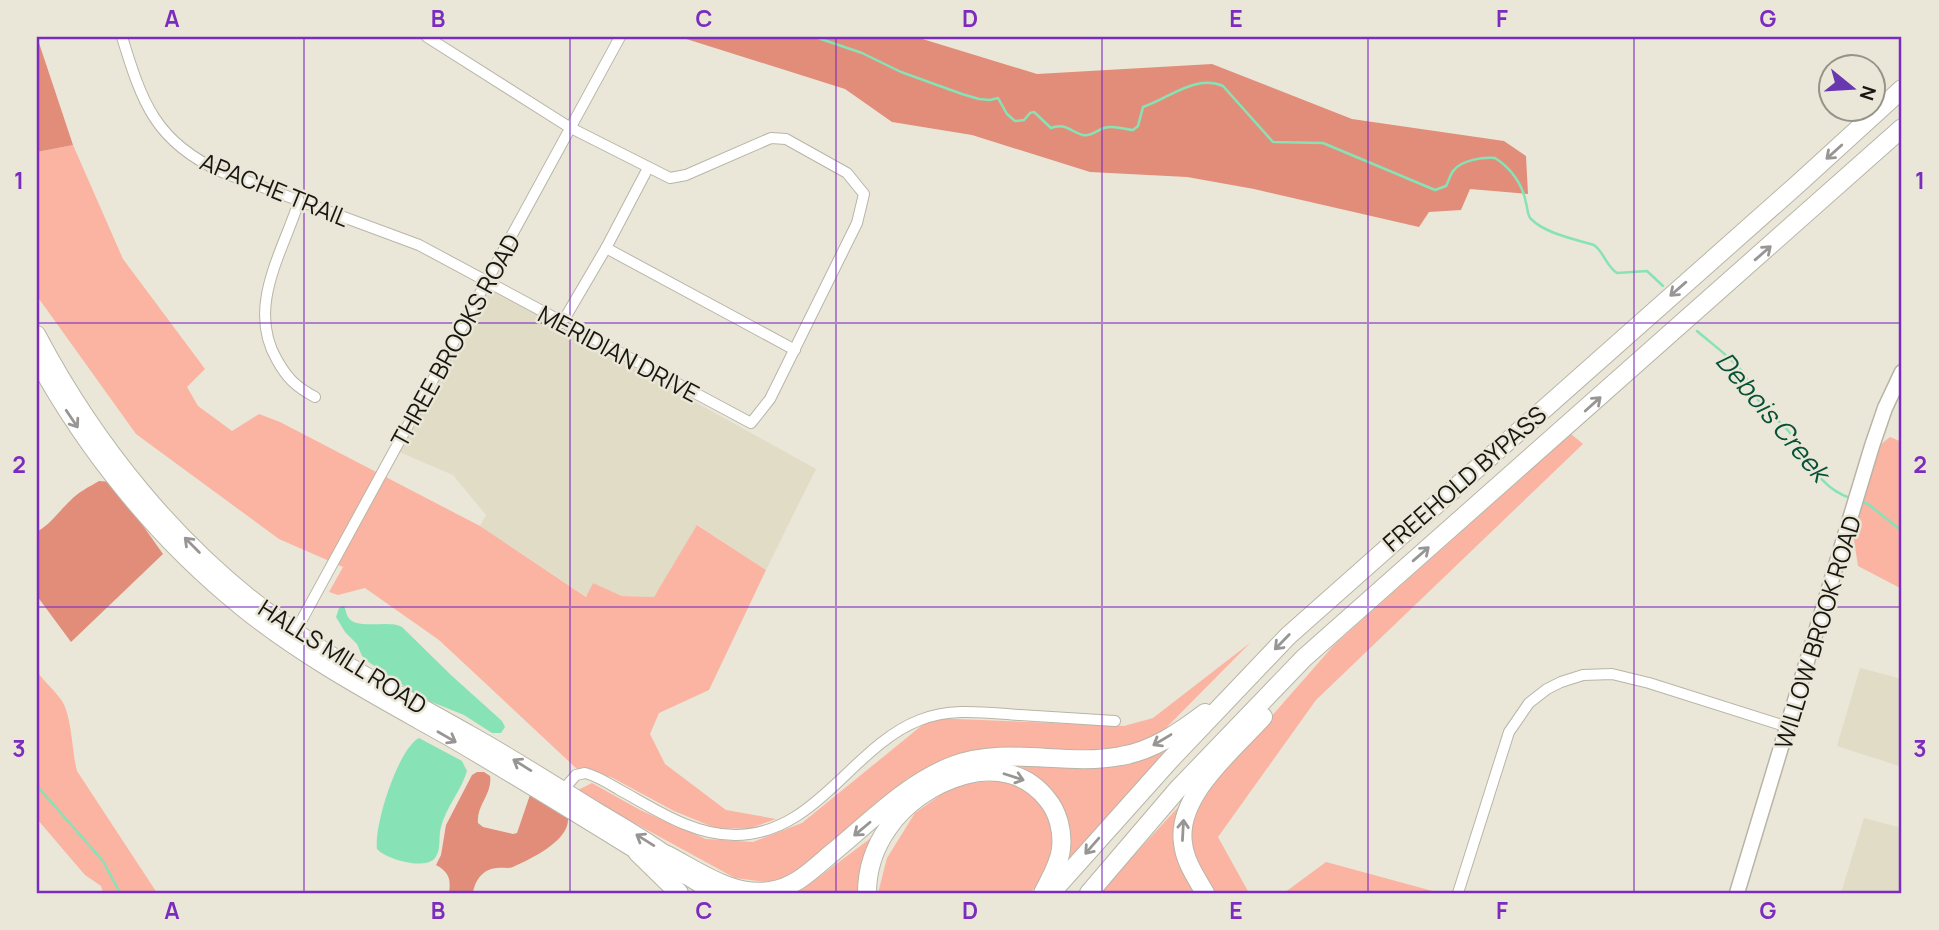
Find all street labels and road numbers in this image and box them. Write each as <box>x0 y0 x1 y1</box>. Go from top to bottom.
street label: APACHE TRAIL <box>196 144 354 234</box>
street label: THREE BROOKS ROAD <box>383 227 527 453</box>
street label: MERIDIAN DRIVE <box>533 297 705 409</box>
street label: FREEHOLD BYPASS <box>1375 398 1553 558</box>
street label: WILLOW BROOK ROAD <box>1766 511 1868 753</box>
street label: HALLS MILL ROAD <box>252 591 434 721</box>

